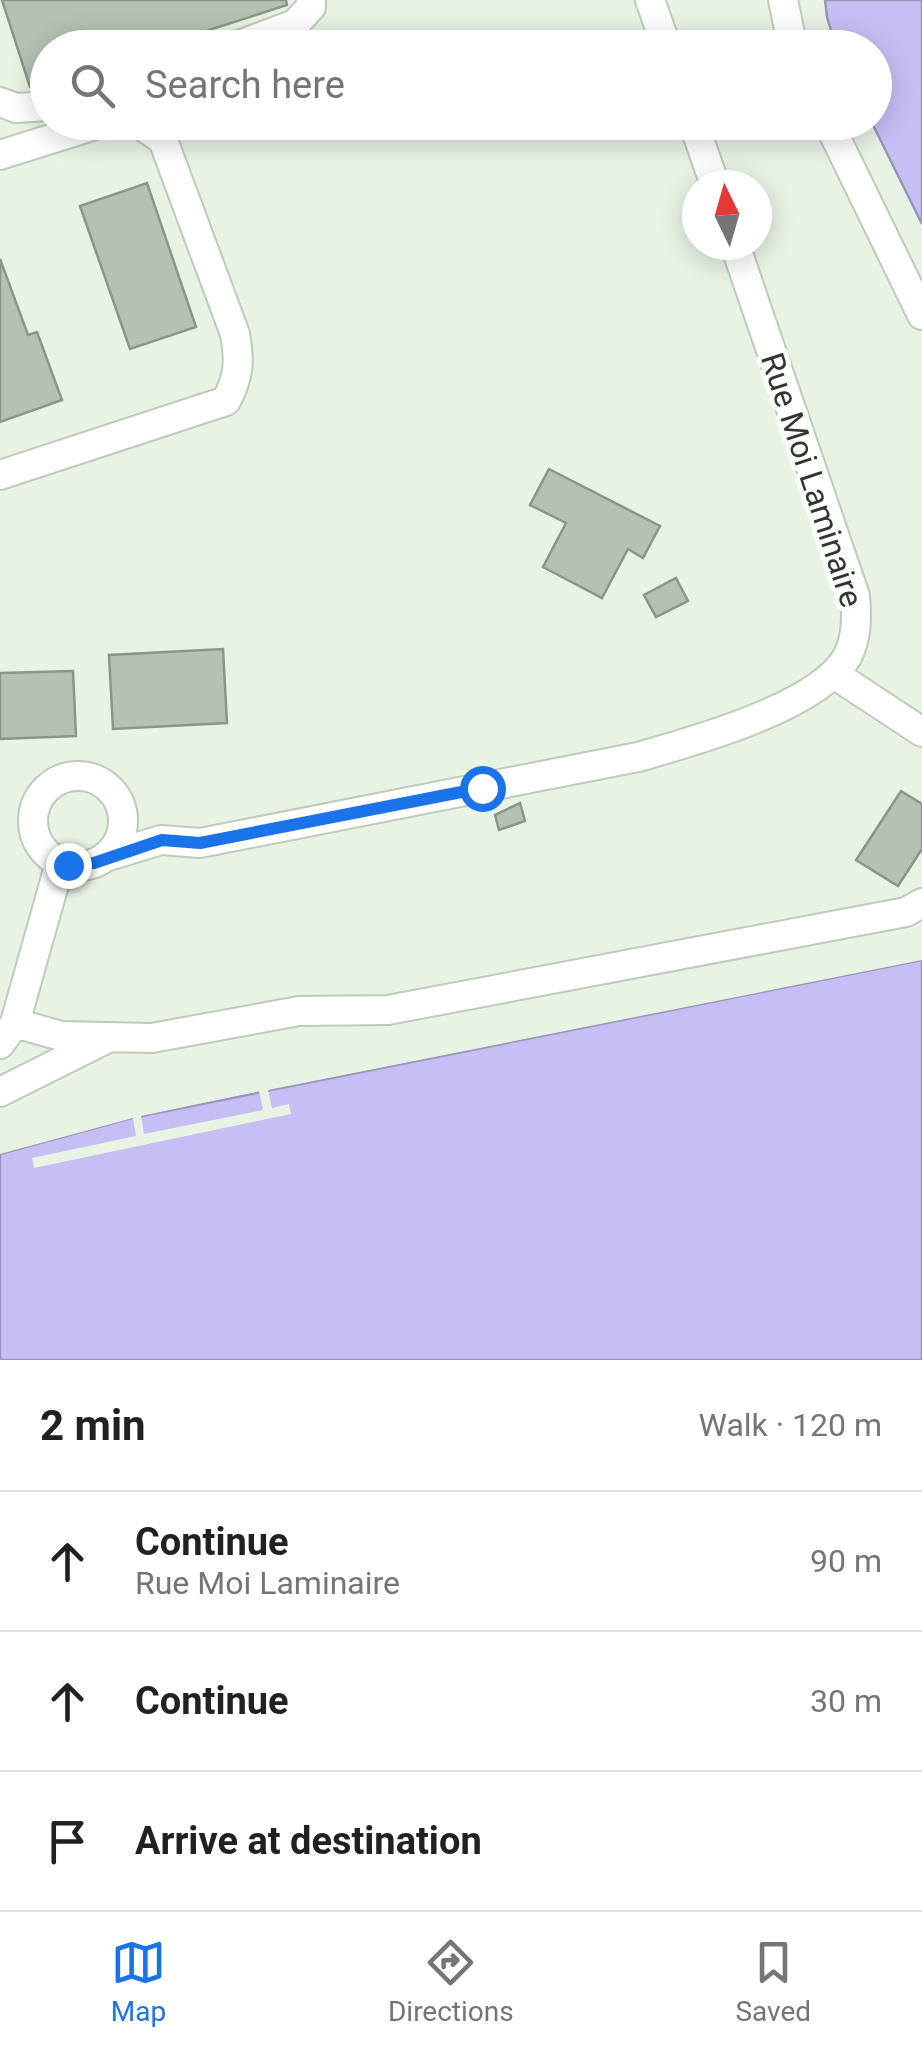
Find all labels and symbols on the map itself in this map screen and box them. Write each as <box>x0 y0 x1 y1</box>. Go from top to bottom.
north arrow <box>682 170 772 260</box>
street label: Rue Moi Laminaire <box>753 348 871 612</box>
route start <box>460 766 506 812</box>
route end <box>46 843 92 889</box>

